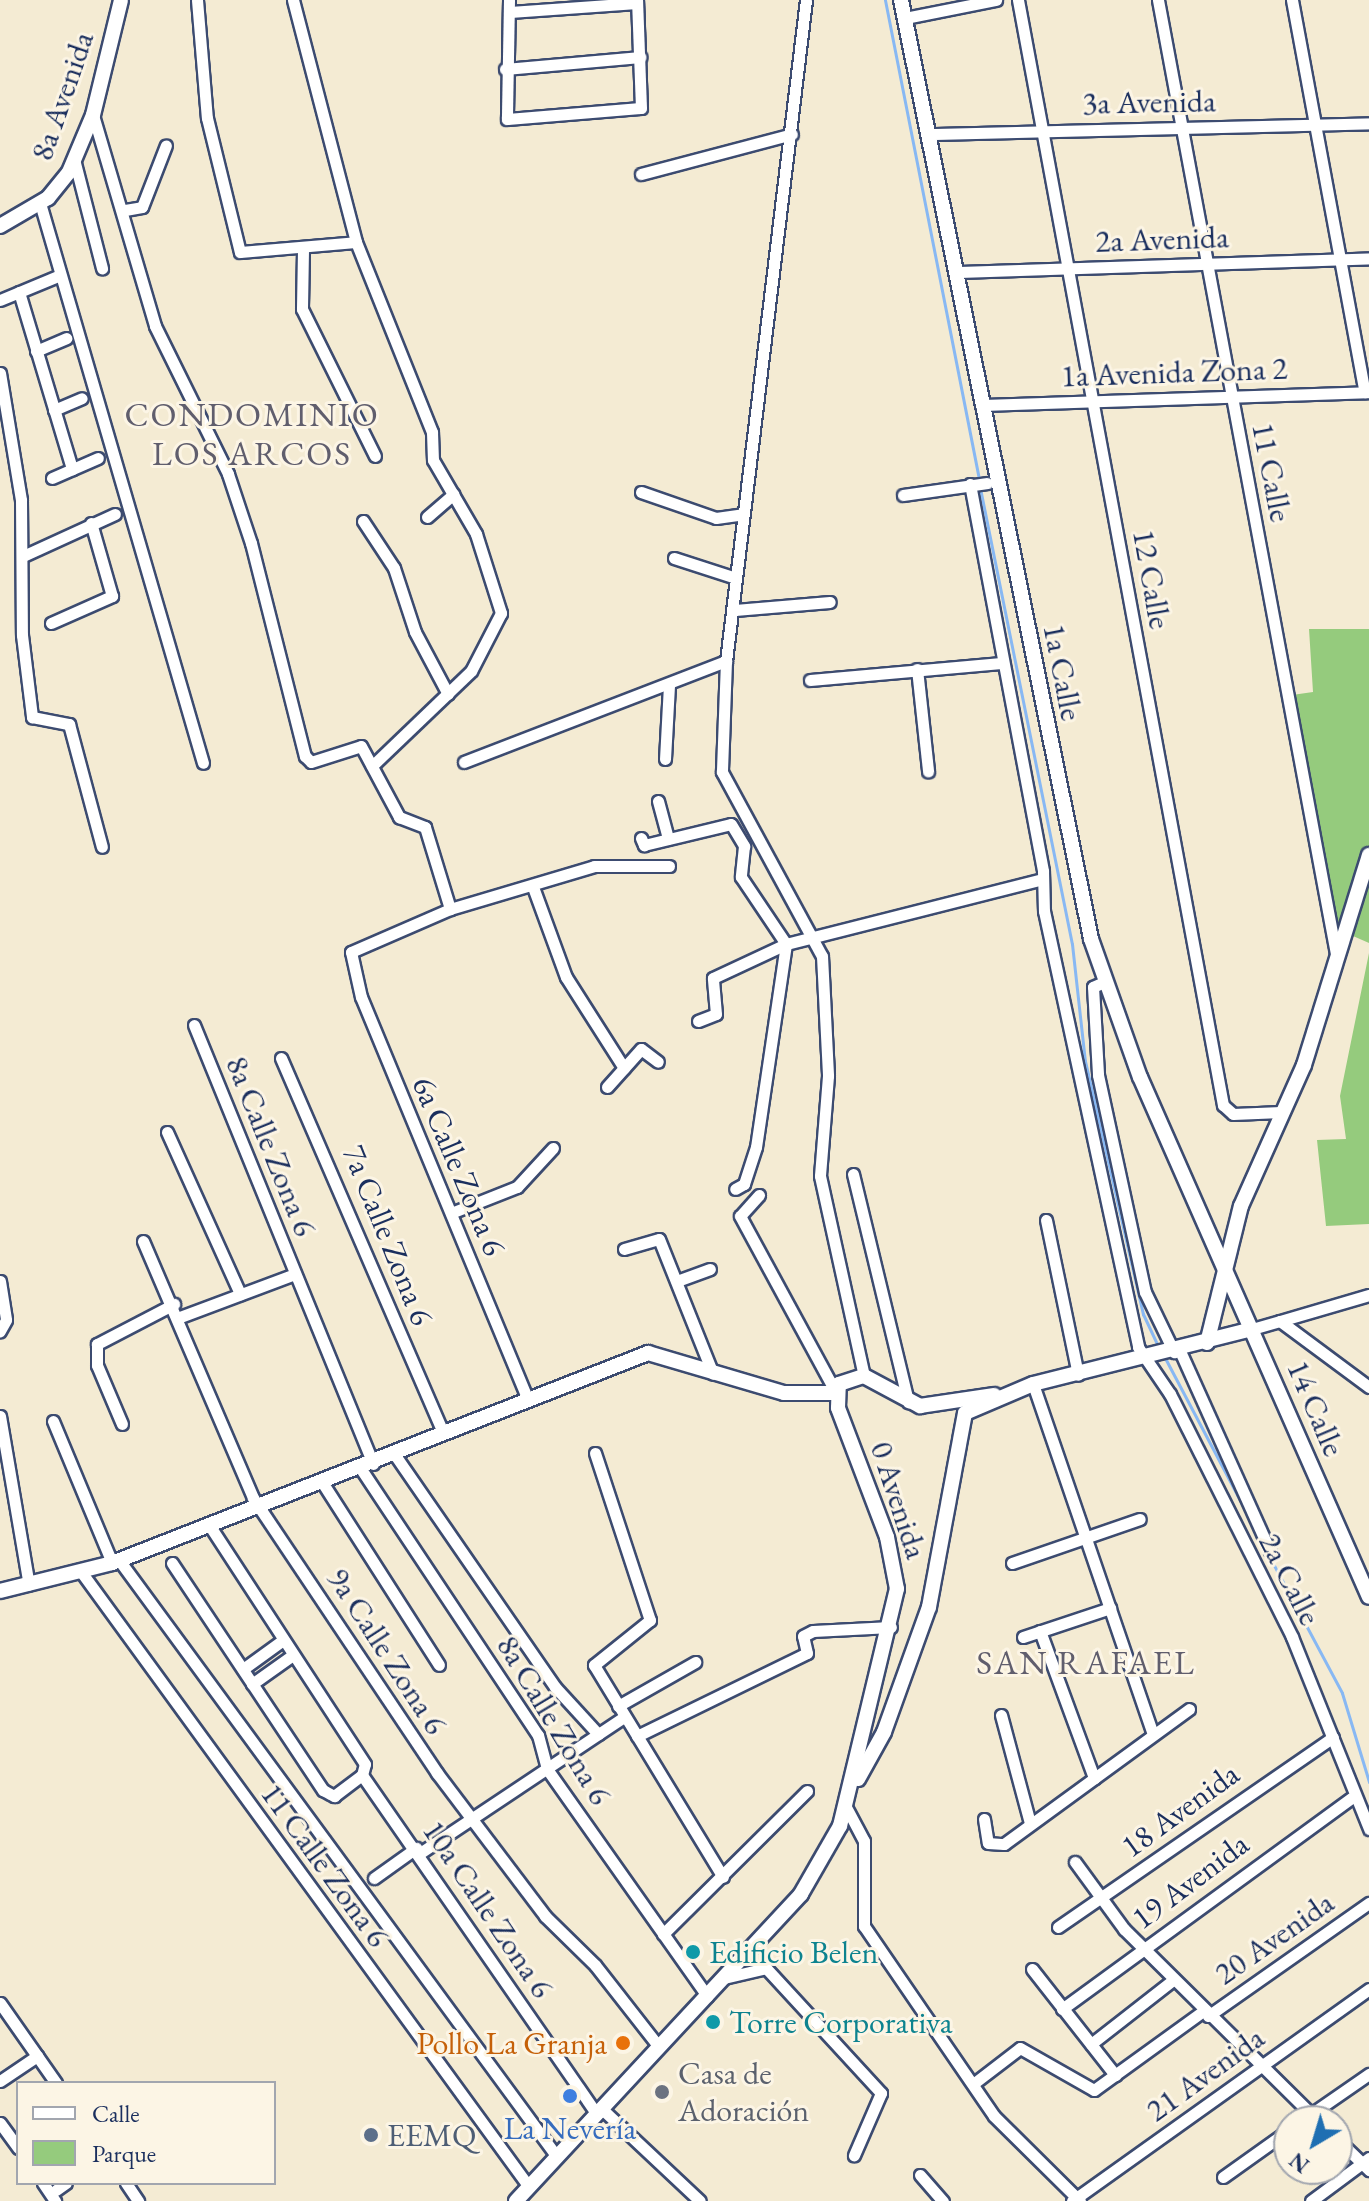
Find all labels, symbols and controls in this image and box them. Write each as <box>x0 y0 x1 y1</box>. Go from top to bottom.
street label: 8a Avenida <box>22 26 102 166</box>
street label: 3a Avenida <box>1082 82 1216 122</box>
street label: 2a Avenida <box>1094 217 1230 261</box>
street label: 1a Avenida Zona 2 <box>1060 349 1288 395</box>
district label: CONDOMINIO LOS ARCOS <box>124 394 380 474</box>
street label: 11 Calle <box>1244 419 1300 525</box>
street label: 12 Calle <box>1124 526 1180 632</box>
street label: 1a Calle <box>1035 620 1091 724</box>
street label: 8a Calle Zona 6 <box>217 1050 325 1242</box>
street label: 6a Calle Zona 6 <box>404 1071 514 1261</box>
street label: 7a Calle Zona 6 <box>334 1139 442 1331</box>
street label: 14 Calle <box>1279 1354 1353 1462</box>
street label: 0 Avenida <box>862 1437 936 1563</box>
street label: 2a Calle <box>1251 1527 1329 1631</box>
street label: 9a Calle Zona 6 <box>319 1561 455 1741</box>
street label: 8a Calle Zona 6 <box>488 1628 620 1812</box>
district label: SAN RAFAEL <box>976 1643 1196 1683</box>
street label: 18 Avenida <box>1114 1754 1246 1866</box>
street label: 11 Calle Zona 6 <box>253 1775 397 1955</box>
street label: 10a Calle Zona 6 <box>414 1813 562 2005</box>
street label: 19 Avenida <box>1124 1825 1256 1937</box>
street label: 20 Avenida <box>1207 1883 1341 1993</box>
place label: Edificio Belen <box>709 1933 878 1971</box>
marker: Edificio Belen <box>684 1943 702 1961</box>
place label: Torre Corporativa <box>729 2003 953 2041</box>
marker: Torre Corporativa <box>704 2013 722 2031</box>
street label: 21 Avenida <box>1139 2018 1271 2130</box>
place label: Pollo La Granja <box>416 2024 607 2062</box>
marker: Pollo La Granja <box>614 2034 632 2052</box>
place label: Casa de Adoración <box>678 2055 809 2130</box>
legend <box>16 2081 276 2185</box>
marker: Casa de Adoración <box>653 2083 671 2101</box>
marker: La Nevería <box>561 2087 579 2105</box>
text: Calle <box>92 2098 140 2129</box>
north arrow <box>1273 2105 1353 2185</box>
place label: La Nevería <box>504 2109 636 2147</box>
place label: EEMQ <box>387 2116 476 2154</box>
marker: EEMQ <box>362 2126 380 2144</box>
text: Parque <box>92 2138 156 2169</box>
text: N <box>1283 2146 1315 2180</box>

